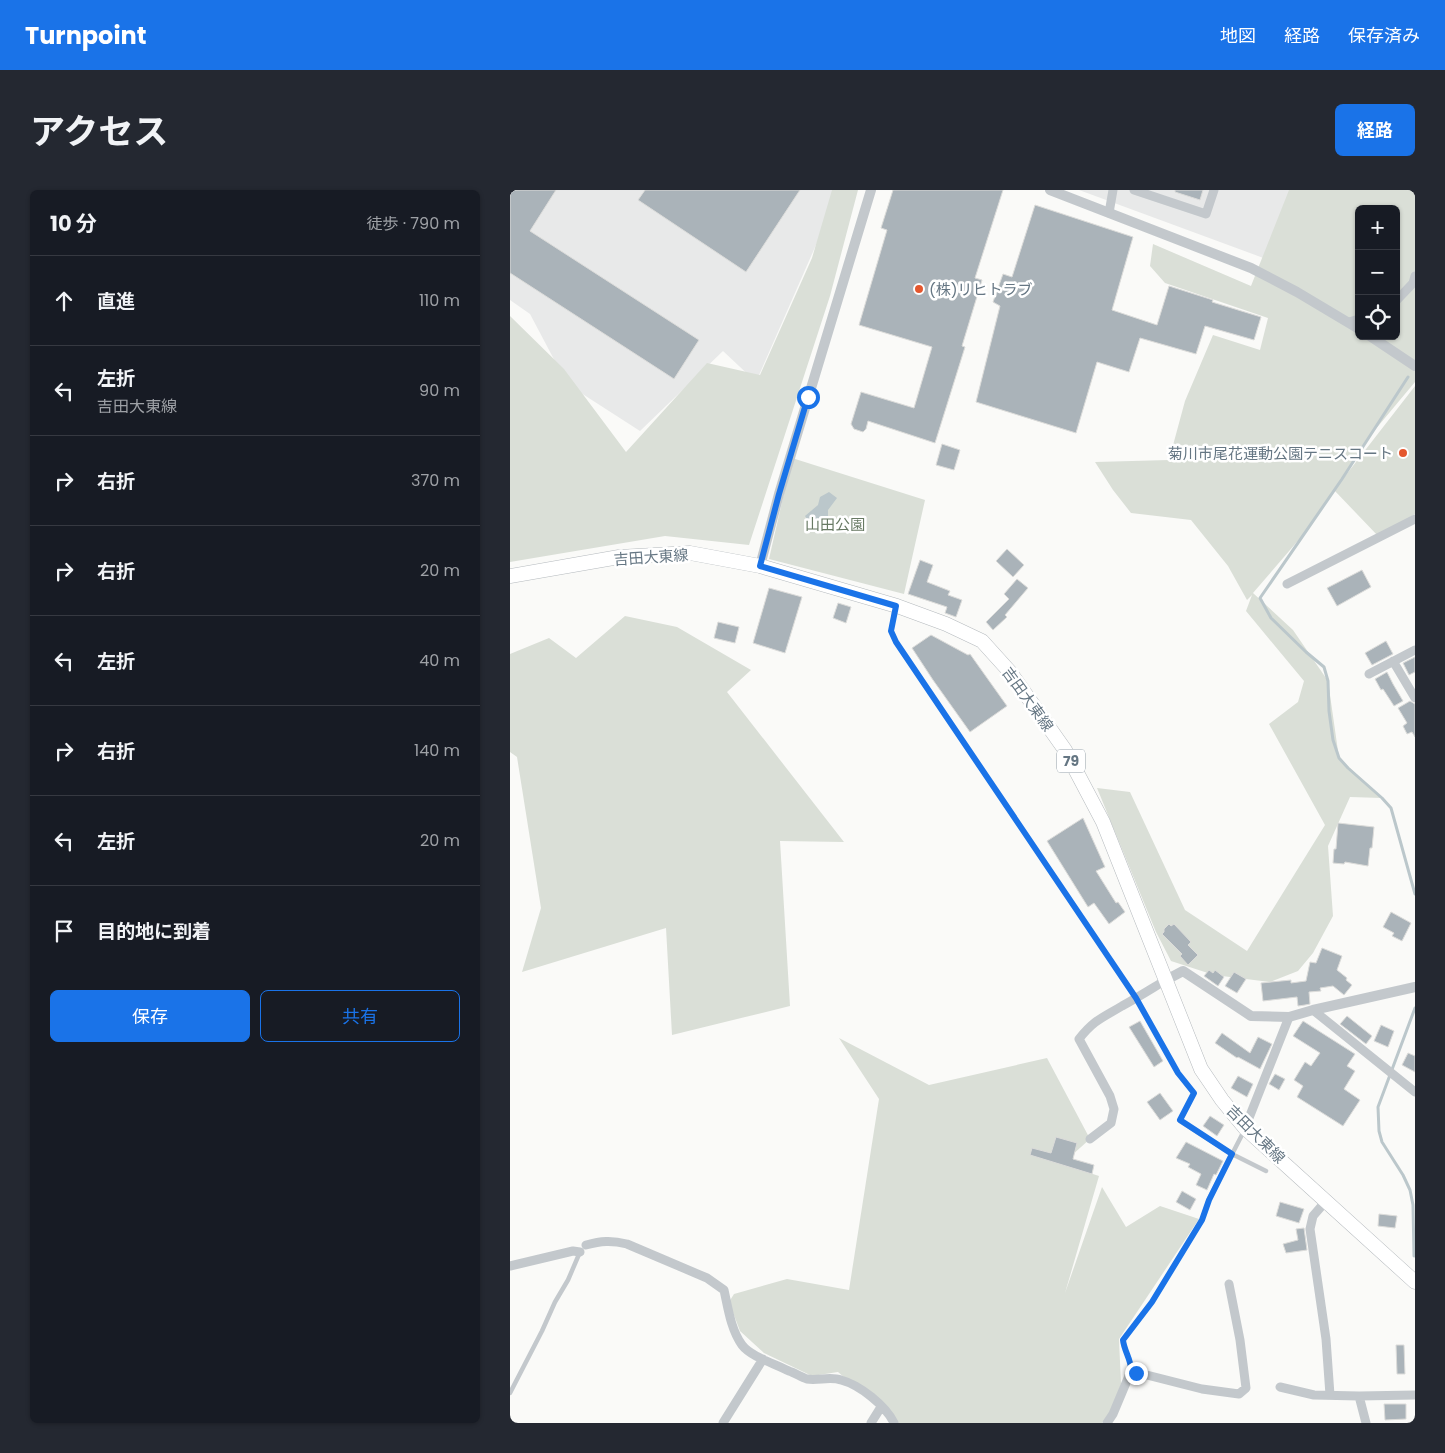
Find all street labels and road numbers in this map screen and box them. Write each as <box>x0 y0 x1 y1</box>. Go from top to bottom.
street label: 吉田大東線 <box>613 544 689 570</box>
street label: 吉田大東線 <box>997 662 1059 736</box>
road number: 79 <box>1057 750 1085 772</box>
street label: 吉田大東線 <box>1222 1100 1290 1168</box>

